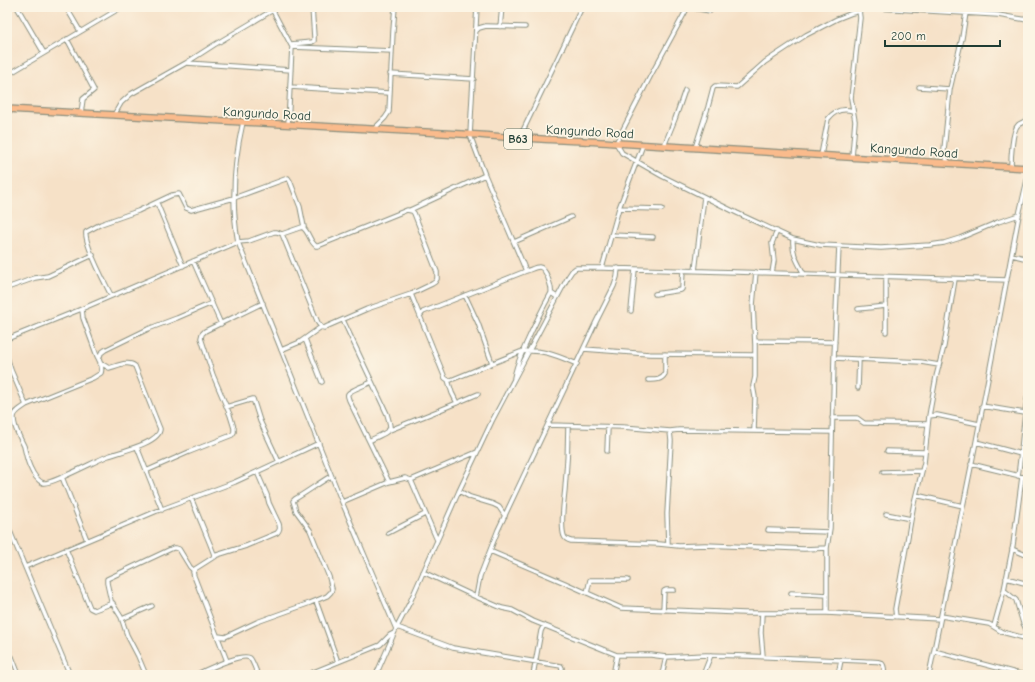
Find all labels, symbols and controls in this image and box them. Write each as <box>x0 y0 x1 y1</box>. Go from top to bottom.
scale bar <box>885 22 1000 48</box>
text: 200 m <box>891 29 926 43</box>
street label: Kangundo Road <box>223 104 311 123</box>
street label: Kangundo Road <box>546 122 634 141</box>
road number: B63 <box>504 129 532 149</box>
street label: Kangundo Road <box>870 140 958 161</box>

